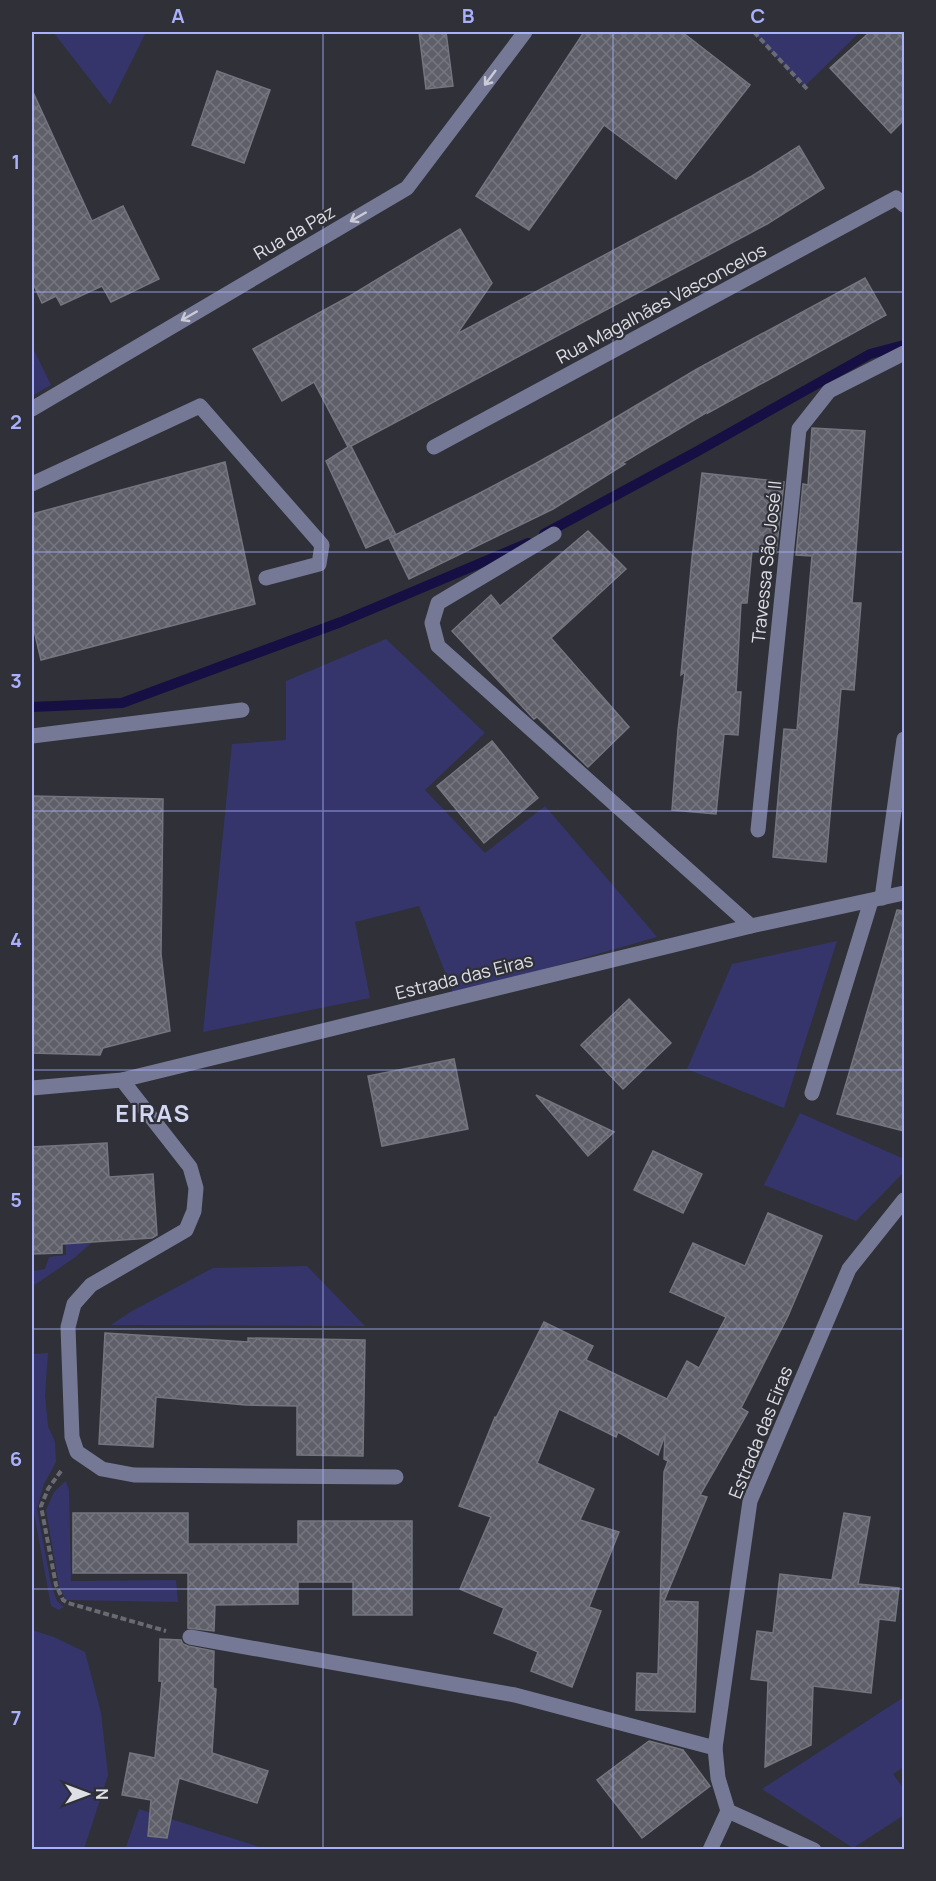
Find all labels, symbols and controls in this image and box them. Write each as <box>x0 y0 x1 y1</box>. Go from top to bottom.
text: A <box>171 2 185 29</box>
text: B <box>462 2 475 29</box>
text: C <box>751 2 765 29</box>
one-way arrow <box>483 70 496 86</box>
text: 1 <box>12 148 20 175</box>
street label: Rua da Paz <box>249 199 339 265</box>
one-way arrow <box>350 212 367 224</box>
street label: Rua Magalhães Vasconcelos <box>552 237 770 369</box>
one-way arrow <box>181 310 198 322</box>
text: 2 <box>10 408 22 435</box>
street label: Travessa São José II <box>746 479 786 645</box>
text: 3 <box>10 667 22 694</box>
text: 4 <box>10 926 22 953</box>
street label: Estrada das Eiras <box>393 947 535 1005</box>
district label: EIRAS <box>115 1096 191 1129</box>
text: 5 <box>10 1186 22 1213</box>
street label: Estrada das Eiras <box>722 1362 798 1502</box>
text: 6 <box>10 1445 22 1472</box>
text: 7 <box>11 1704 21 1731</box>
north arrow <box>57 1764 117 1824</box>
text: N <box>91 1788 113 1800</box>

